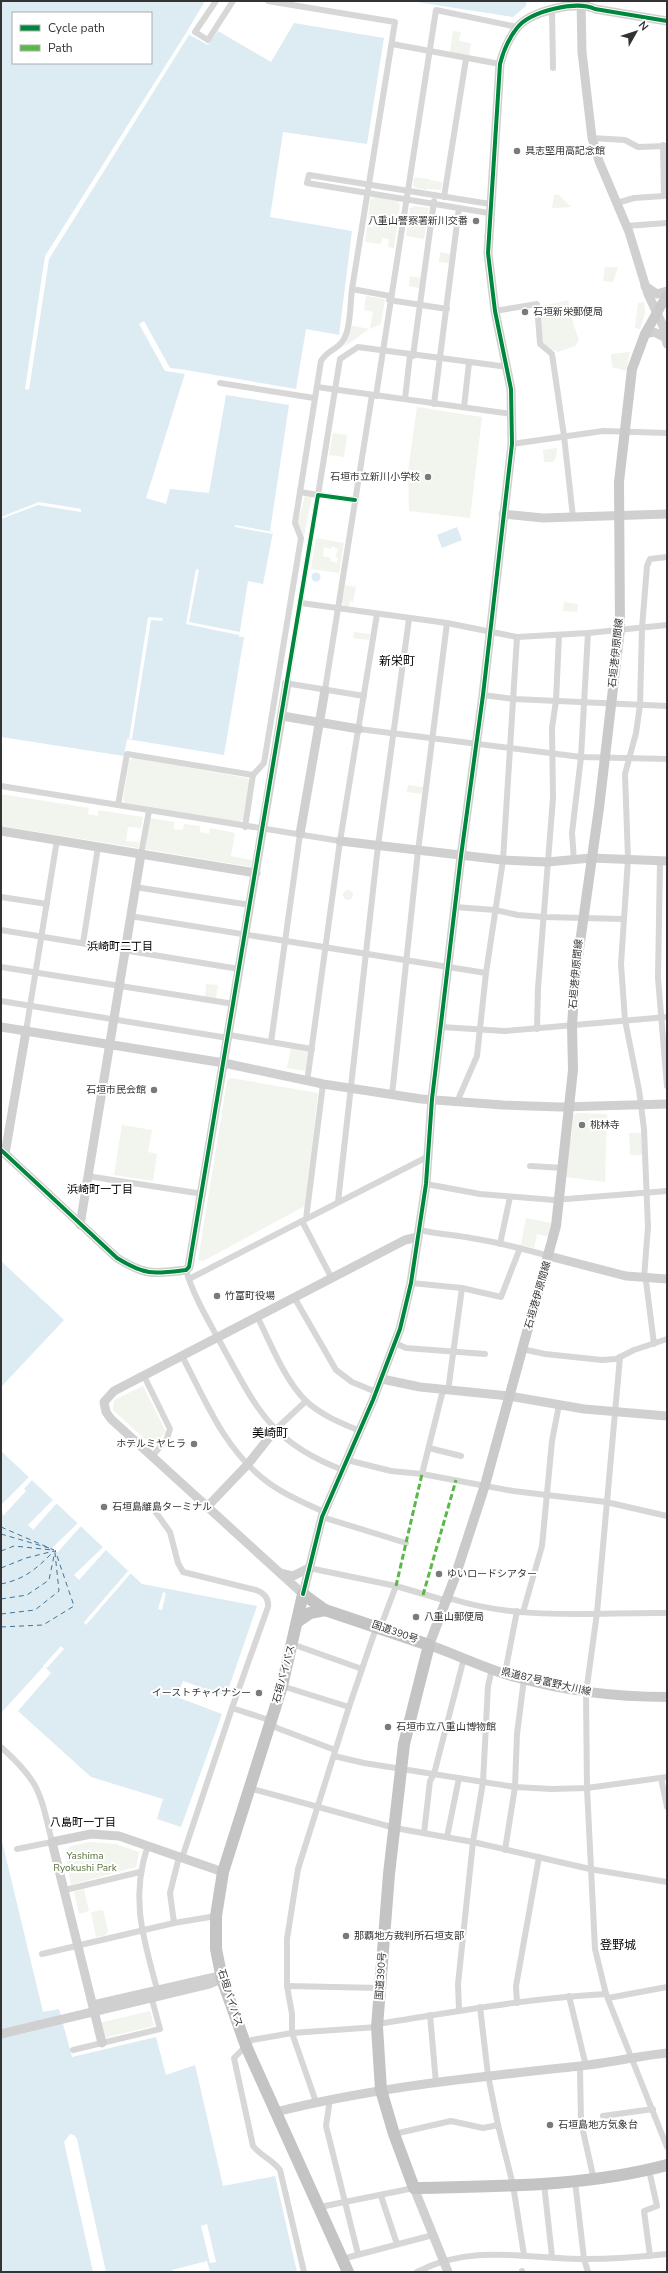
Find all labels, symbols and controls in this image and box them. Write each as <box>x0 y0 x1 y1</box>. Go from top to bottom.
legend <box>12 12 152 64</box>
north arrow <box>616 12 656 52</box>
text: N <box>635 18 652 34</box>
text: Cycle path <box>48 20 105 36</box>
text: Path <box>48 40 73 56</box>
place label: 具志堅用高記念館 <box>525 144 605 158</box>
marker: 具志堅用高記念館 <box>512 146 522 156</box>
place label: 八重山警察署新川交番 <box>368 214 468 228</box>
marker: 八重山警察署新川交番 <box>471 216 481 226</box>
place label: 石垣新栄郵便局 <box>533 305 603 319</box>
marker: 石垣新栄郵便局 <box>520 307 530 317</box>
place label: 石垣市立新川小学校 <box>330 470 420 484</box>
marker: 石垣市立新川小学校 <box>423 472 433 482</box>
street label: 石垣港伊原間線 <box>605 617 627 689</box>
district label: 新栄町 <box>379 653 415 669</box>
district label: 浜崎町二丁目 <box>87 939 153 954</box>
street label: 石垣港伊原間線 <box>566 939 586 1009</box>
place label: 石垣市民会館 <box>86 1083 146 1097</box>
marker: 石垣市民会館 <box>149 1085 159 1095</box>
place label: 桃林寺 <box>590 1118 620 1132</box>
marker: 桃林寺 <box>577 1120 587 1130</box>
district label: 浜崎町一丁目 <box>67 1182 133 1197</box>
street label: 石垣港伊原間線 <box>522 1259 554 1331</box>
place label: 竹富町役場 <box>225 1289 275 1303</box>
marker: 竹富町役場 <box>212 1291 222 1301</box>
district label: 美崎町 <box>252 1425 288 1441</box>
place label: ホテルミヤヒラ <box>116 1437 186 1451</box>
marker: ホテルミヤヒラ <box>189 1439 199 1449</box>
place label: 石垣島離島ターミナル <box>112 1500 212 1514</box>
marker: 石垣島離島ターミナル <box>99 1502 109 1512</box>
place label: ゆいロードシアター <box>447 1567 537 1581</box>
marker: ゆいロードシアター <box>434 1569 444 1579</box>
place label: 八重山郵便局 <box>424 1610 484 1624</box>
marker: 八重山郵便局 <box>411 1612 421 1622</box>
street label: 国道390号 <box>370 1618 420 1646</box>
street label: 石垣バイパス <box>269 1643 299 1705</box>
street label: 県道87号富野大川線 <box>500 1665 592 1699</box>
place label: イーストチャイナシー <box>152 1686 251 1700</box>
marker: イーストチャイナシー <box>254 1688 264 1698</box>
place label: 石垣市立八重山博物館 <box>396 1720 496 1734</box>
marker: 石垣市立八重山博物館 <box>383 1722 393 1732</box>
district label: 八島町一丁目 <box>50 1815 116 1830</box>
park label: Yashima Ryokushi Park <box>53 1849 118 1875</box>
place label: 那覇地方裁判所石垣支部 <box>354 1929 464 1943</box>
marker: 那覇地方裁判所石垣支部 <box>341 1931 351 1941</box>
district label: 登野城 <box>600 1937 636 1953</box>
street label: 国道390号 <box>372 1952 390 2000</box>
street label: 石垣バイパス <box>214 1967 246 2029</box>
place label: 石垣島地方気象台 <box>558 2118 638 2132</box>
marker: 石垣島地方気象台 <box>545 2120 555 2130</box>

